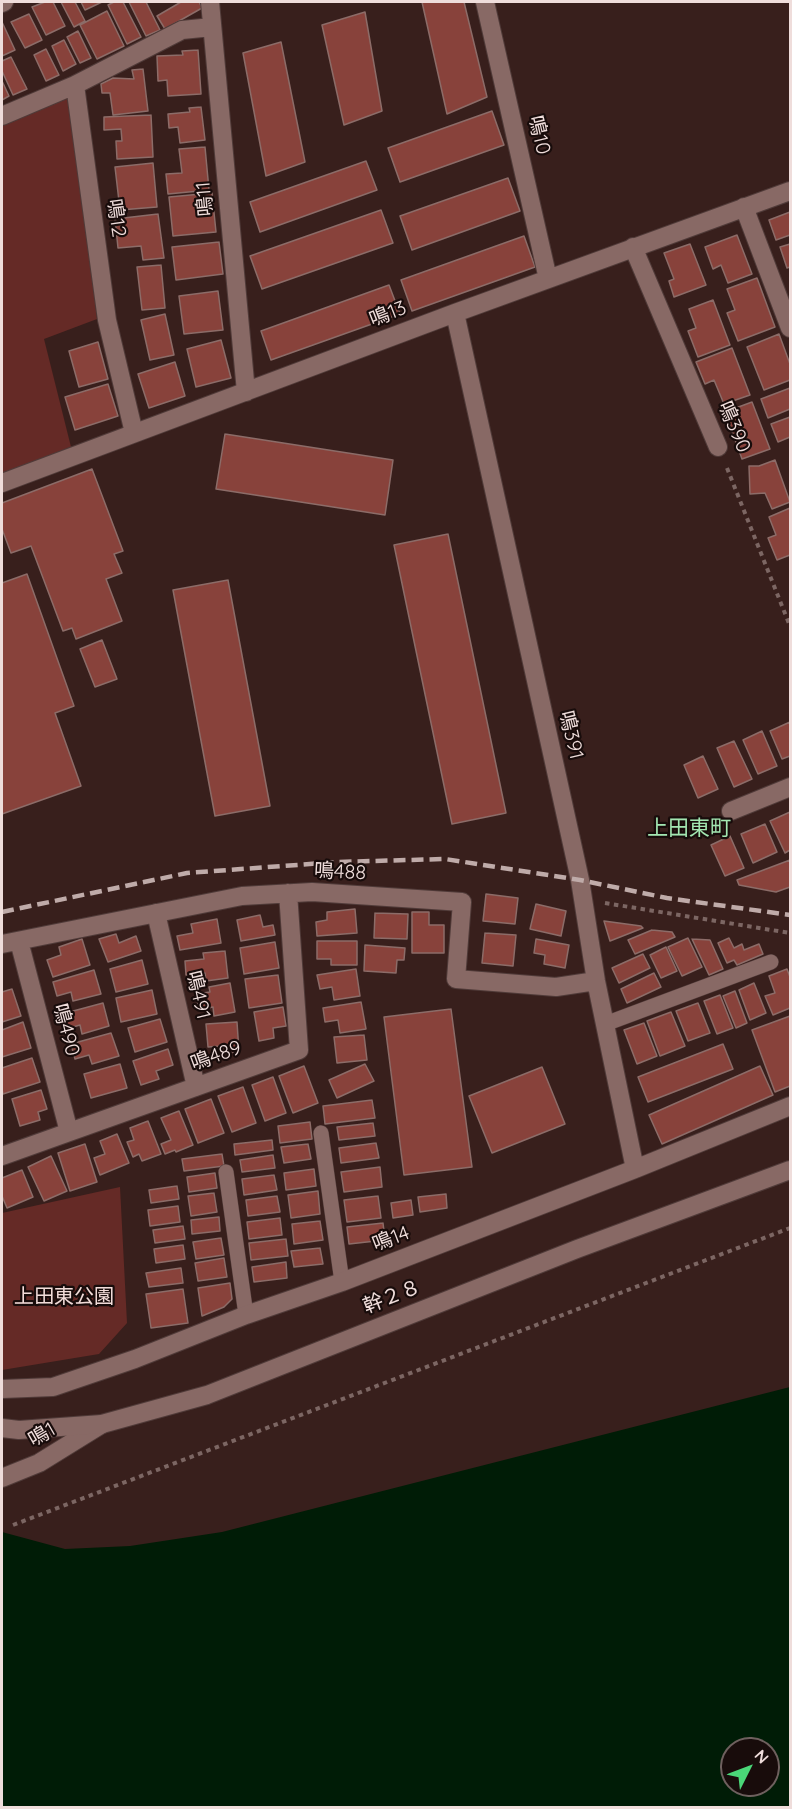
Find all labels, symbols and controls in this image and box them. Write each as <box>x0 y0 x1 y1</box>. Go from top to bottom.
street label: 鳴10 <box>523 113 555 157</box>
street label: 鳴11 <box>192 181 218 217</box>
street label: 鳴12 <box>101 197 131 239</box>
street label: 鳴13 <box>366 296 410 332</box>
street label: 鳴390 <box>712 398 756 456</box>
street label: 鳴391 <box>554 708 588 762</box>
district label: 上田東町 <box>647 816 731 842</box>
street label: 鳴488 <box>313 859 367 885</box>
street label: 鳴491 <box>181 969 215 1021</box>
street label: 鳴490 <box>48 1001 84 1059</box>
street label: 鳴489 <box>187 1036 245 1076</box>
street label: 鳴14 <box>369 1221 413 1257</box>
street label: 幹２８ <box>360 1275 424 1319</box>
park label: 上田東公園 <box>14 1285 114 1309</box>
street label: 鳴1 <box>24 1418 60 1452</box>
north arrow <box>720 1737 780 1797</box>
text: N <box>751 1745 773 1767</box>

